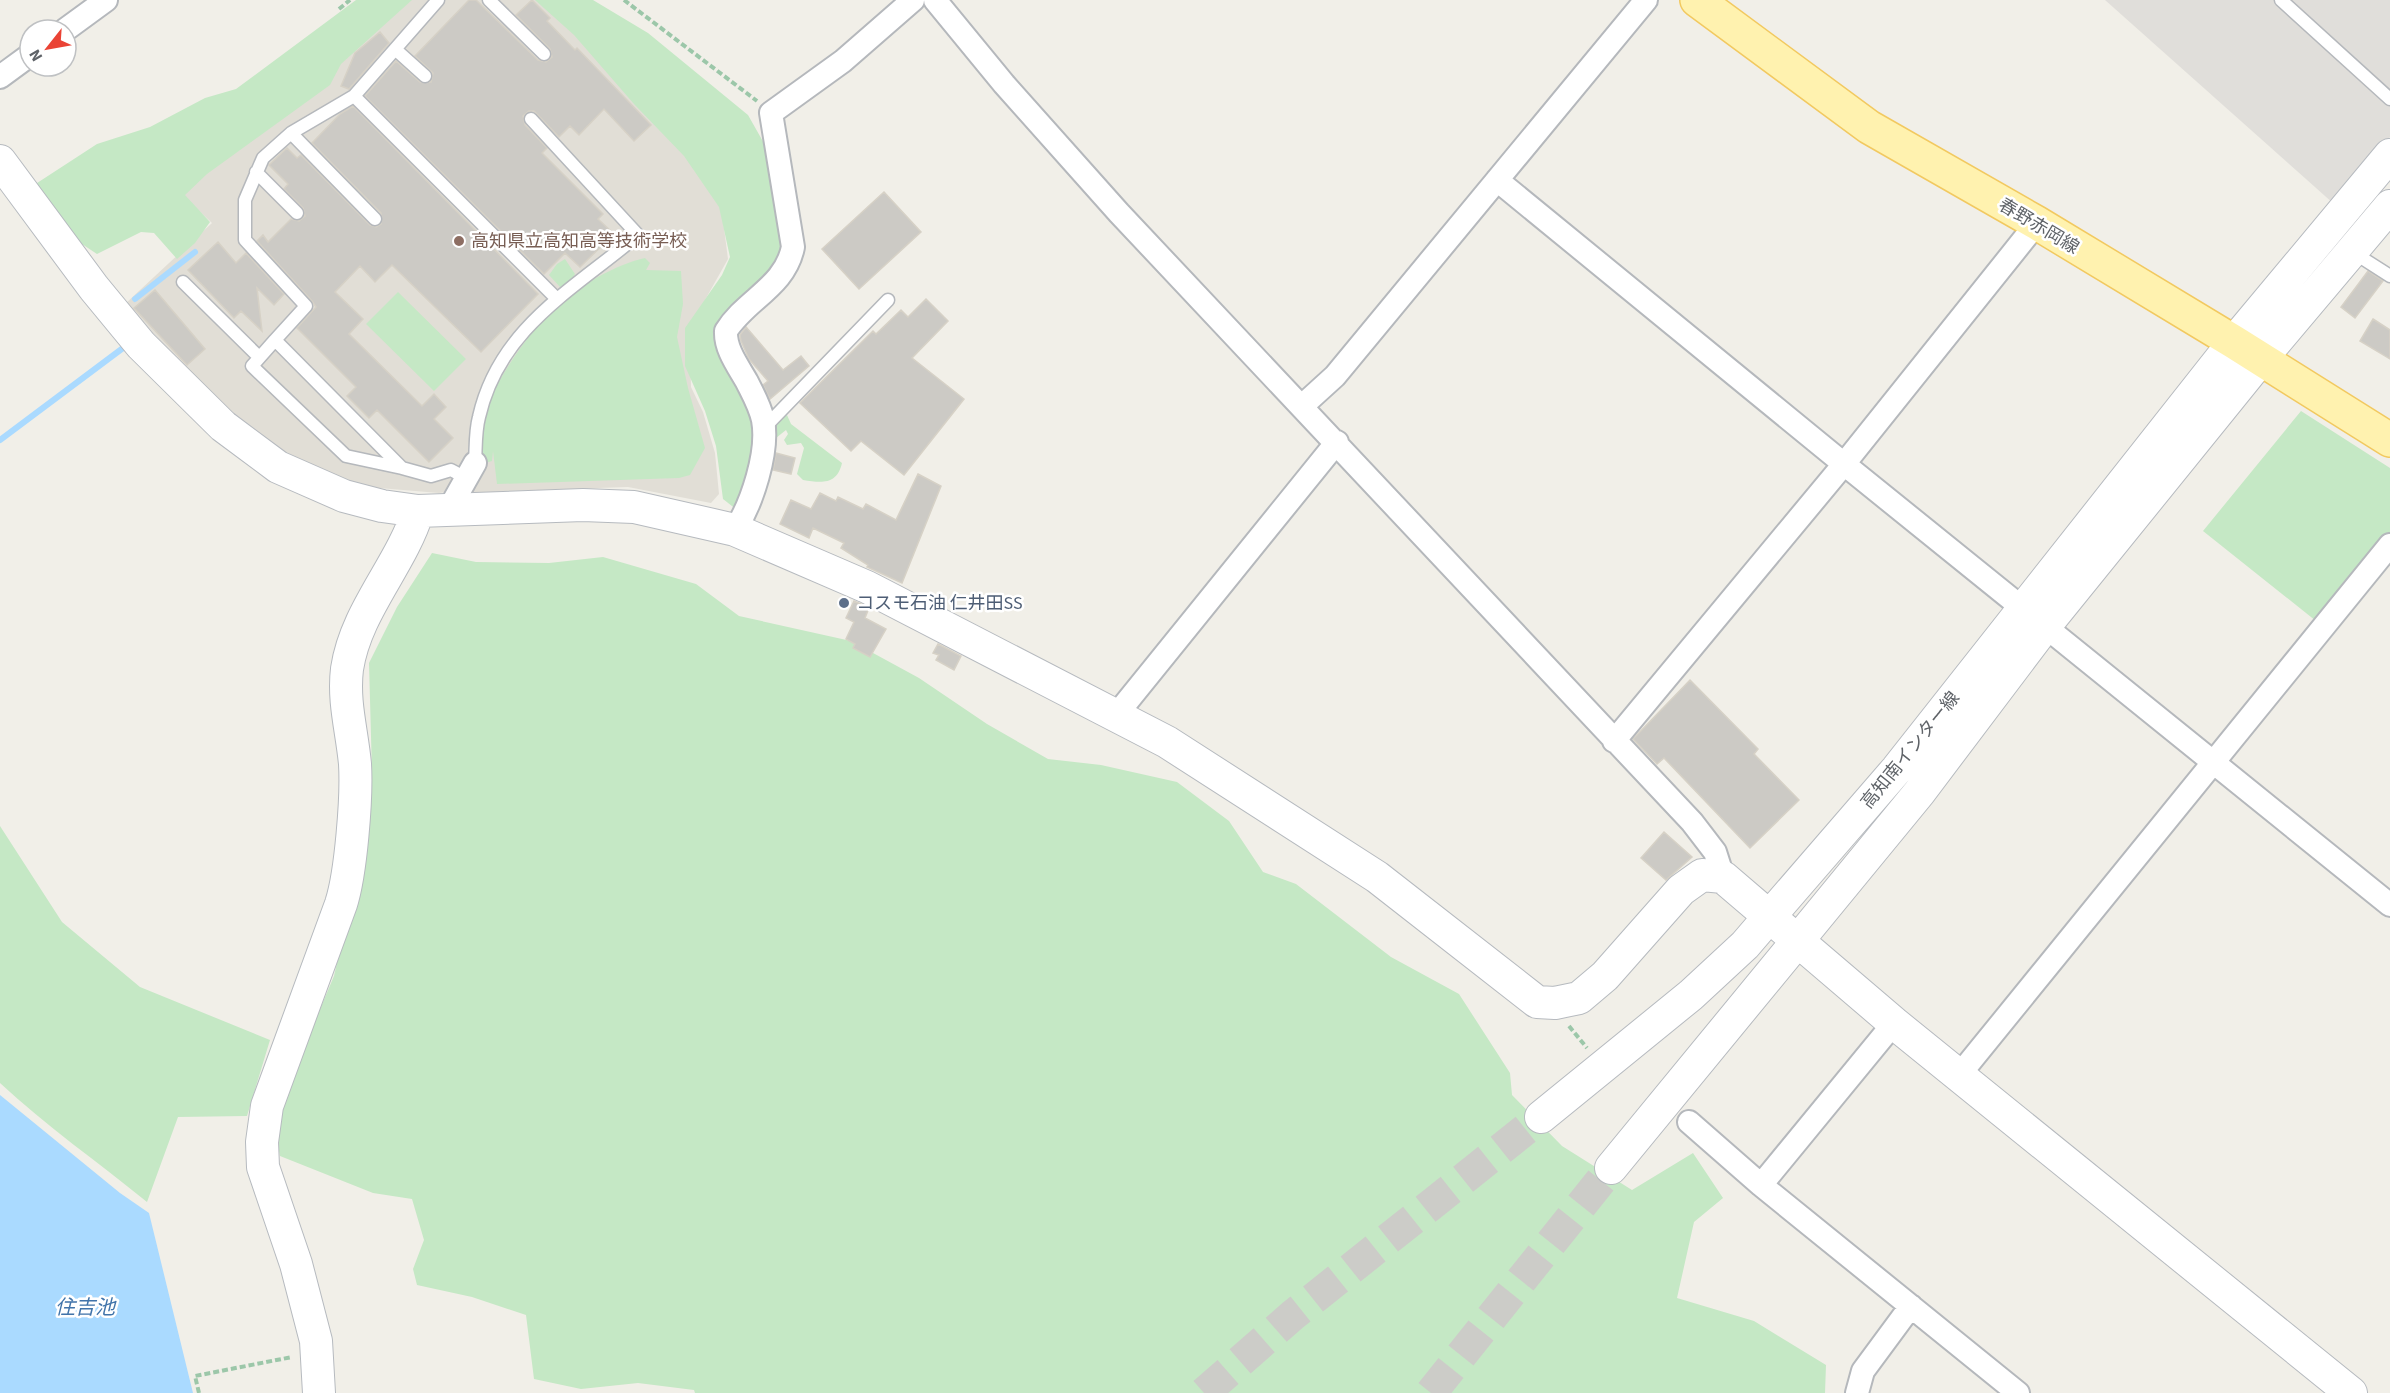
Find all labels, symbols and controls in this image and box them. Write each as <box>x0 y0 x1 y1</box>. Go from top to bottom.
north arrow <box>18 18 78 78</box>
text: N <box>24 45 48 65</box>
street label: 春野赤岡線 <box>1994 193 2084 260</box>
place label: 高知県立高知高等技術学校 <box>471 229 687 254</box>
marker: 高知県立高知高等技術学校 <box>452 234 466 248</box>
place label: コスモ石油 仁井田SS <box>856 591 1023 616</box>
marker: コスモ石油 仁井田SS <box>837 596 851 610</box>
street label: 高知南インター線 <box>1855 686 1965 814</box>
water label: 住吉池 <box>55 1294 117 1322</box>

